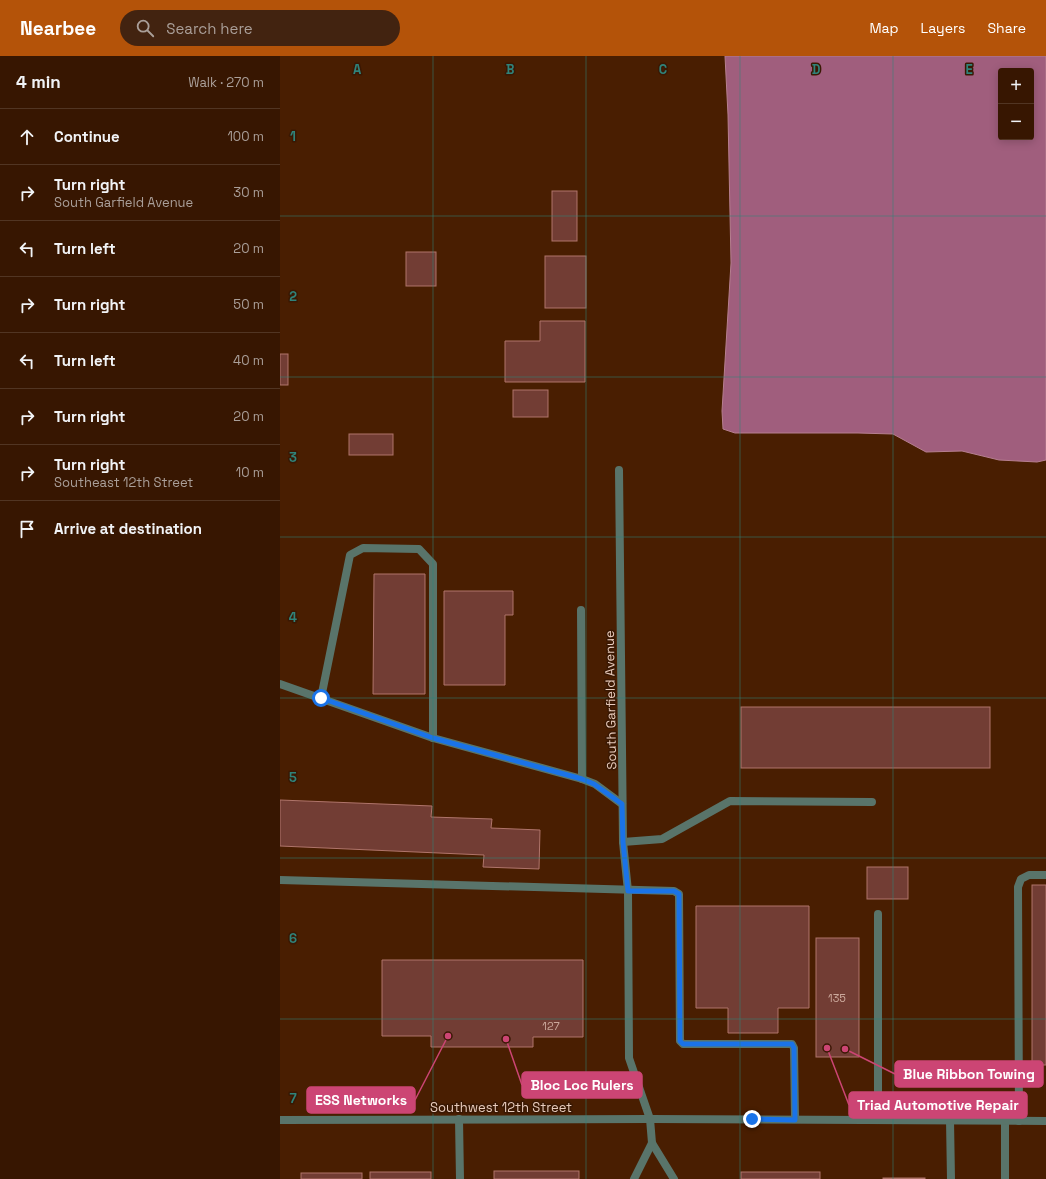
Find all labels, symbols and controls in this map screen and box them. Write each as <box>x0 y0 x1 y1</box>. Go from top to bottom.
search box <box>120 10 400 46</box>
text: Nearbee <box>20 16 96 41</box>
icon: search <box>134 17 156 39</box>
text: Search here <box>166 19 253 38</box>
text: Map <box>869 19 899 37</box>
text: Layers <box>921 19 965 37</box>
text: Share <box>987 19 1026 37</box>
text: A <box>353 61 362 78</box>
text: B <box>506 61 515 78</box>
text: C <box>659 61 667 78</box>
text: D <box>812 61 821 78</box>
text: E <box>965 61 973 78</box>
map controls <box>998 68 1034 140</box>
button: + <box>998 68 1034 104</box>
text: 4 min <box>16 71 61 93</box>
text: Walk · 270 m <box>188 74 264 91</box>
button: − <box>998 104 1034 140</box>
icon: ahead <box>16 126 38 148</box>
text: Continue <box>54 127 120 146</box>
text: 100 m <box>227 128 264 145</box>
text: 1 <box>290 128 296 145</box>
text: Turn right <box>54 175 125 194</box>
icon: right <box>16 182 38 204</box>
text: 30 m <box>233 184 264 201</box>
text: South Garfield Avenue <box>54 194 193 211</box>
icon: left <box>16 238 38 260</box>
text: Turn left <box>54 239 116 258</box>
text: 20 m <box>233 240 264 257</box>
text: 2 <box>289 288 297 305</box>
icon: right <box>16 294 38 316</box>
text: Turn right <box>54 295 125 314</box>
text: 50 m <box>233 296 264 313</box>
icon: left <box>16 350 38 372</box>
text: Turn left <box>54 351 116 370</box>
text: 40 m <box>233 352 264 369</box>
icon: right <box>16 406 38 428</box>
text: Turn right <box>54 407 125 426</box>
text: 20 m <box>233 408 264 425</box>
text: 3 <box>289 449 297 466</box>
text: Turn right <box>54 455 125 474</box>
icon: right <box>16 462 38 484</box>
text: 10 m <box>236 464 264 481</box>
text: Southeast 12th Street <box>54 474 193 491</box>
icon: arrive <box>16 518 38 540</box>
text: Arrive at destination <box>54 519 202 538</box>
text: 4 <box>289 609 297 626</box>
street label: South Garfield Avenue <box>601 630 620 770</box>
route start <box>312 689 330 707</box>
text: 5 <box>289 769 297 786</box>
text: 6 <box>289 930 297 947</box>
house number: 135 <box>828 991 846 1005</box>
house number: 127 <box>542 1019 560 1033</box>
callout: Blue Ribbon Towing <box>895 1061 1043 1087</box>
text: Blue Ribbon Towing <box>903 1065 1035 1083</box>
callout: Bloc Loc Rulers <box>522 1072 642 1098</box>
text: Bloc Loc Rulers <box>530 1076 634 1094</box>
callout: ESS Networks <box>307 1087 415 1113</box>
text: 7 <box>289 1090 297 1107</box>
text: ESS Networks <box>315 1091 407 1109</box>
callout: Triad Automotive Repair <box>849 1092 1027 1118</box>
text: Triad Automotive Repair <box>857 1096 1019 1114</box>
street label: Southwest 12th Street <box>430 1099 572 1116</box>
route end <box>743 1110 761 1128</box>

